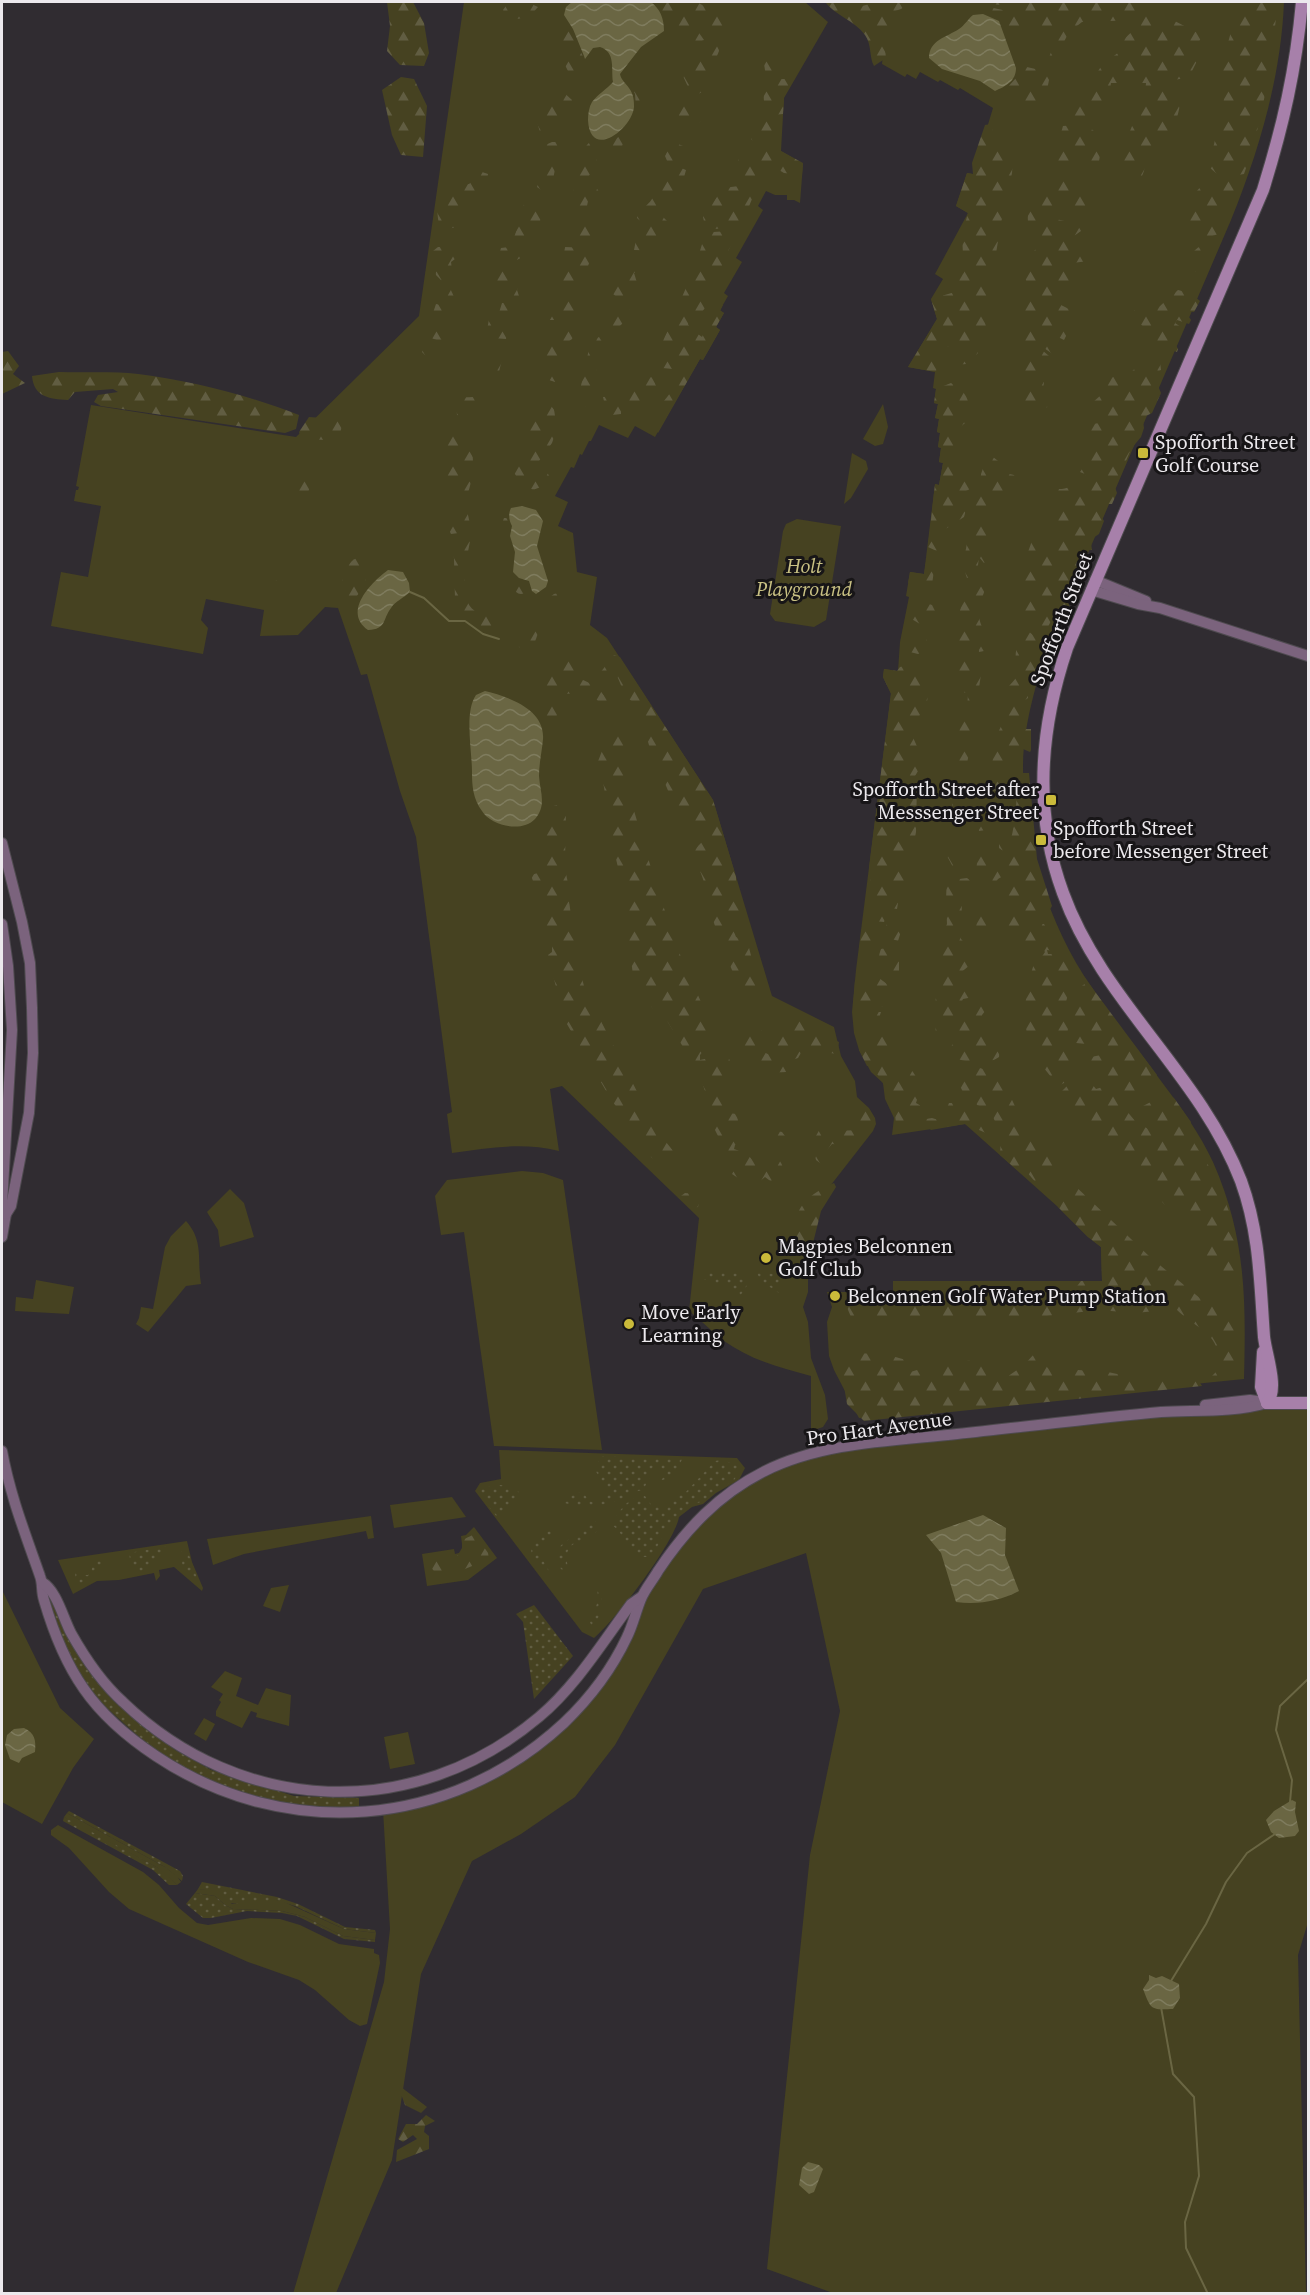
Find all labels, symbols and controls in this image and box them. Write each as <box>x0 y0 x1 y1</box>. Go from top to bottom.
place label: Spofforth Street Golf Course <box>1155 428 1296 479</box>
marker: Spofforth Street Golf Course <box>1136 446 1150 460</box>
street label: Spofforth Street <box>1023 548 1099 689</box>
park label: Holt Playground <box>755 552 853 603</box>
place label: Spofforth Street after Messsenger Street <box>852 775 1040 826</box>
marker: Spofforth Street after Messsenger Street <box>1044 793 1058 807</box>
place label: Spofforth Street before Messenger Street <box>1053 814 1269 865</box>
marker: Spofforth Street before Messenger Street <box>1034 833 1048 847</box>
place label: Magpies Belconnen Golf Club <box>778 1232 953 1283</box>
marker: Magpies Belconnen Golf Club <box>759 1251 773 1265</box>
place label: Belconnen Golf Water Pump Station <box>847 1282 1167 1310</box>
marker: Belconnen Golf Water Pump Station <box>828 1289 842 1303</box>
place label: Move Early Learning <box>641 1298 741 1349</box>
marker: Move Early Learning <box>622 1317 636 1331</box>
street label: Pro Hart Avenue <box>804 1404 954 1452</box>

